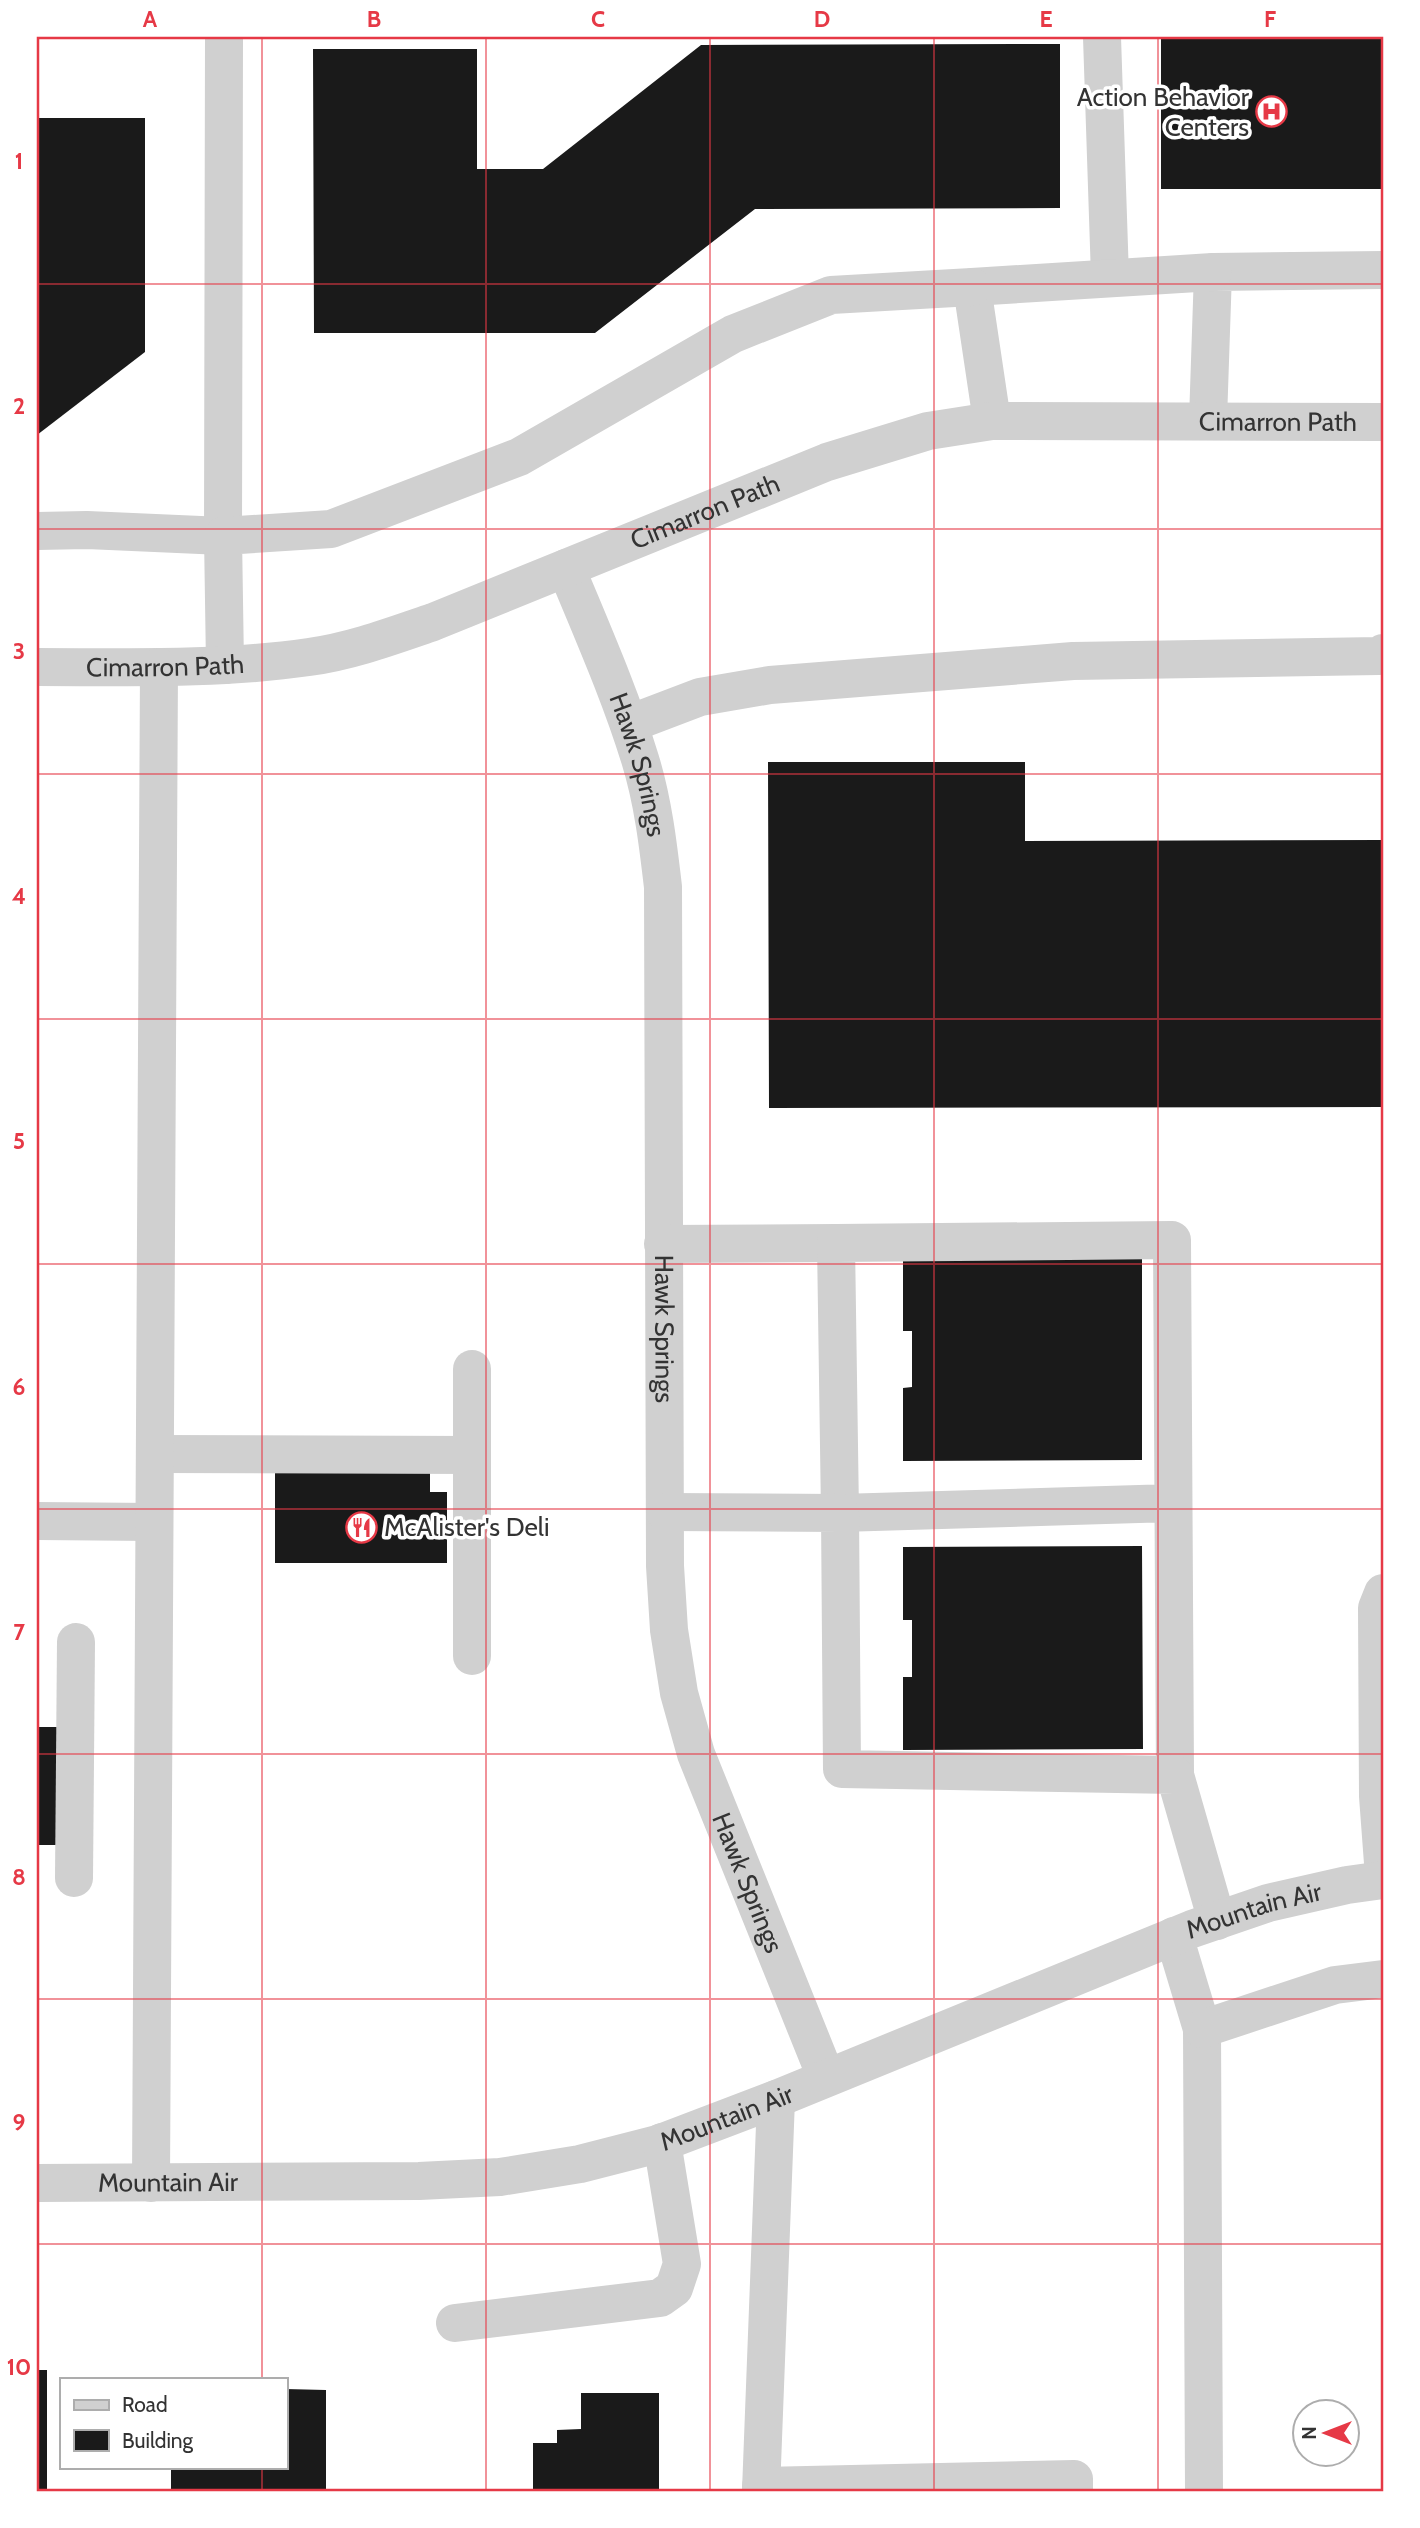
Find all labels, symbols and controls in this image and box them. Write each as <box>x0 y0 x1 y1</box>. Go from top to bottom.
text: A <box>143 5 158 33</box>
text: B <box>367 5 381 33</box>
text: C <box>591 5 605 33</box>
text: D <box>814 5 830 33</box>
text: E <box>1039 5 1053 33</box>
text: F <box>1264 5 1276 33</box>
place label: Action Behavior Centers <box>1077 81 1250 143</box>
hospital icon: Action Behavior Centers <box>1255 95 1289 129</box>
text: 1 <box>15 147 23 175</box>
text: 2 <box>13 392 25 420</box>
street label: Cimarron Path <box>1199 406 1357 438</box>
street label: Cimarron Path <box>626 467 784 556</box>
text: 3 <box>13 637 25 665</box>
street label: Cimarron Path <box>86 648 245 683</box>
street label: Hawk Springs <box>602 688 672 839</box>
text: 4 <box>12 882 26 910</box>
text: 5 <box>13 1127 25 1155</box>
street label: Hawk Springs <box>648 1255 681 1403</box>
text: 6 <box>13 1373 25 1401</box>
restaurant icon: McAlister's Deli <box>344 1510 378 1544</box>
place label: McAlister's Deli <box>384 1511 550 1543</box>
text: 7 <box>13 1618 25 1646</box>
street label: Hawk Springs <box>705 1808 790 1958</box>
text: 8 <box>12 1863 26 1891</box>
street label: Mountain Air <box>1182 1875 1325 1946</box>
street label: Mountain Air <box>655 2077 799 2158</box>
text: 9 <box>13 2108 25 2136</box>
street label: Mountain Air <box>98 2166 239 2199</box>
text: 10 <box>7 2353 31 2381</box>
legend <box>60 2378 287 2468</box>
text: Road <box>122 2392 168 2417</box>
north arrow <box>1290 2398 1360 2468</box>
text: N <box>1298 2426 1321 2440</box>
text: Building <box>122 2428 194 2453</box>

